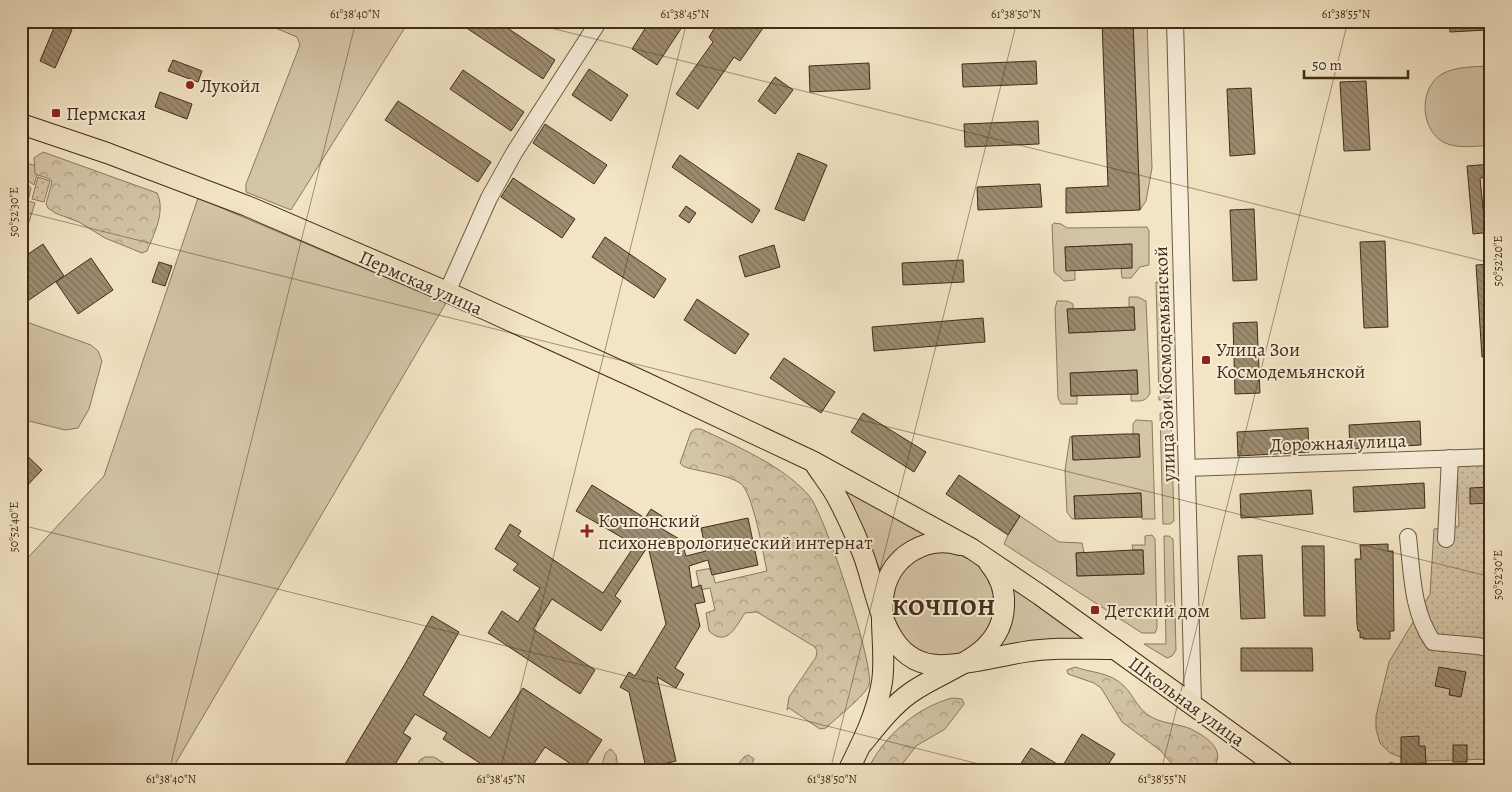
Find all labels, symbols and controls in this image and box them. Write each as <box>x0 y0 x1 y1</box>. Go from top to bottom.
text: 61°38'40"N <box>330 6 380 22</box>
text: 61°38'45"N <box>661 6 710 22</box>
text: 61°38'50"N <box>991 6 1041 22</box>
text: 61°38'55"N <box>1322 6 1371 22</box>
scale bar <box>1304 48 1408 80</box>
text: 50 m <box>1312 55 1342 75</box>
place label: Лукойл <box>200 73 260 99</box>
marker: Лукойл <box>184 79 196 91</box>
place label: Пермская <box>66 101 146 127</box>
marker: Пермская <box>50 107 62 119</box>
text: 50°52'30"E <box>6 187 22 237</box>
text: 50°52'20"E <box>1490 236 1506 286</box>
street label: Пермская улица <box>355 244 487 322</box>
street label: улица Зои Космодемьянской <box>1148 246 1182 483</box>
place label: Улица Зои Космодемьянской <box>1216 337 1365 385</box>
marker: Улица Зои Космодемьянской <box>1200 354 1212 366</box>
street label: Дорожная улица <box>1269 428 1407 458</box>
text: 50°52'40"E <box>6 502 22 552</box>
place label: Кочпонский психоневрологический интернат <box>598 508 873 556</box>
marker: Кочпонский психоневрологический интернат <box>580 524 594 538</box>
text: 50°52'30"E <box>1490 550 1506 600</box>
district label: КОЧПОН <box>892 591 996 623</box>
place label: Детский дом <box>1105 598 1210 624</box>
marker: Детский дом <box>1089 604 1101 616</box>
street label: Школьная улица <box>1123 651 1250 753</box>
text: 61°38'40"N <box>146 771 196 787</box>
text: 61°38'45"N <box>477 771 526 787</box>
text: 61°38'50"N <box>807 771 857 787</box>
text: 61°38'55"N <box>1138 771 1187 787</box>

